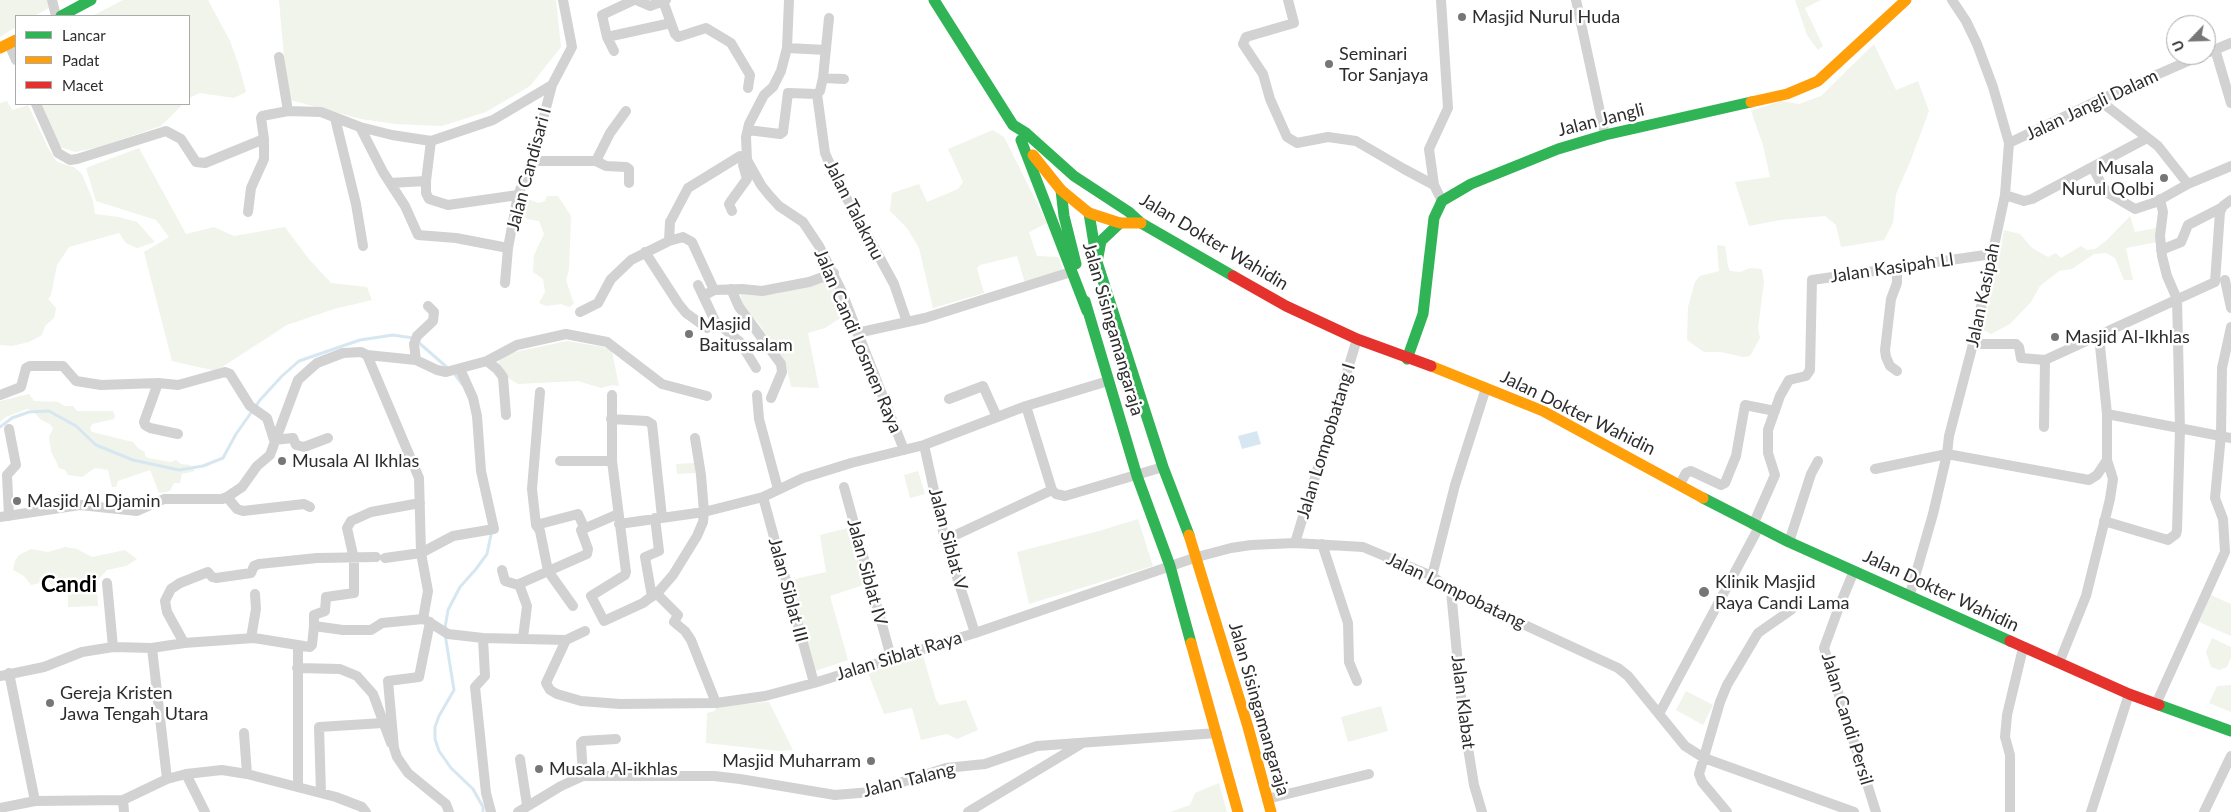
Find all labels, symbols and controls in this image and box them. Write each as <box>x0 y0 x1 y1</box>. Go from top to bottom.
place label: Masjid Nurul Huda <box>1472 6 1620 28</box>
marker: Masjid Nurul Huda <box>1456 11 1468 23</box>
legend <box>15 15 190 105</box>
north arrow <box>2166 15 2216 65</box>
text: Lancar <box>62 26 106 44</box>
text: U <box>2168 38 2188 54</box>
place label: Seminari Tor Sanjaya <box>1339 43 1429 86</box>
text: Padat <box>62 51 99 69</box>
marker: Seminari Tor Sanjaya <box>1323 58 1335 70</box>
street label: Jalan Jangli Dalam <box>2023 65 2161 145</box>
text: Macet <box>62 76 103 94</box>
street label: Jalan Jangli <box>1556 99 1646 141</box>
street label: Jalan Candisari I <box>502 105 556 233</box>
street label: Jalan Talakmu <box>820 157 888 263</box>
place label: Musala Nurul Qolbi <box>2062 157 2154 200</box>
marker: Musala Nurul Qolbi <box>2158 172 2170 184</box>
street label: Jalan Dokter Wahidin <box>1136 189 1292 295</box>
street label: Jalan Sisingamangaraja <box>1078 240 1148 418</box>
street label: Jalan Kasipah <box>1961 241 2005 349</box>
street label: Jalan Candi Losmen Raya <box>809 246 907 436</box>
street label: Jalan Kasipah Ll <box>1829 249 1955 287</box>
place label: Masjid Baitussalam <box>699 313 793 356</box>
place label: Masjid Al-Ikhlas <box>2065 326 2190 348</box>
marker: Masjid Baitussalam <box>683 328 695 340</box>
marker: Masjid Al-Ikhlas <box>2049 331 2061 343</box>
street label: Jalan Lompobatang I <box>1292 361 1360 521</box>
street label: Jalan Dokter Wahidin <box>1497 366 1659 460</box>
place label: Musala Al Ikhlas <box>292 450 419 472</box>
marker: Musala Al Ikhlas <box>276 455 288 467</box>
street label: Jalan Siblat V <box>924 486 972 592</box>
place label: Masjid Al Djamin <box>27 490 160 512</box>
marker: Masjid Al Djamin <box>11 495 23 507</box>
street label: Jalan Siblat IV <box>842 516 892 628</box>
street label: Jalan Siblat III <box>764 535 812 645</box>
street label: Jalan Dokter Wahidin <box>1860 545 2022 637</box>
street label: Jalan Lompobatang <box>1383 548 1529 634</box>
place label: Klinik Masjid Raya Candi Lama <box>1715 571 1849 614</box>
district label: Candi <box>41 572 97 598</box>
marker: Klinik Masjid Raya Candi Lama <box>1697 585 1711 599</box>
street label: Jalan Sisingamangaraja <box>1224 620 1294 798</box>
street label: Jalan Siblat Raya <box>834 627 964 685</box>
street label: Jalan Candi Persil <box>1817 650 1877 788</box>
street label: Jalan Klabat <box>1447 654 1479 750</box>
place label: Gereja Kristen Jawa Tengah Utara <box>60 682 208 724</box>
marker: Gereja Kristen Jawa Tengah Utara <box>44 697 56 709</box>
place label: Masjid Muharram <box>722 750 861 772</box>
marker: Masjid Muharram <box>865 755 877 767</box>
place label: Musala Al-ikhlas <box>549 758 678 780</box>
street label: Jalan Talang <box>861 758 957 802</box>
marker: Musala Al-ikhlas <box>533 763 545 775</box>

